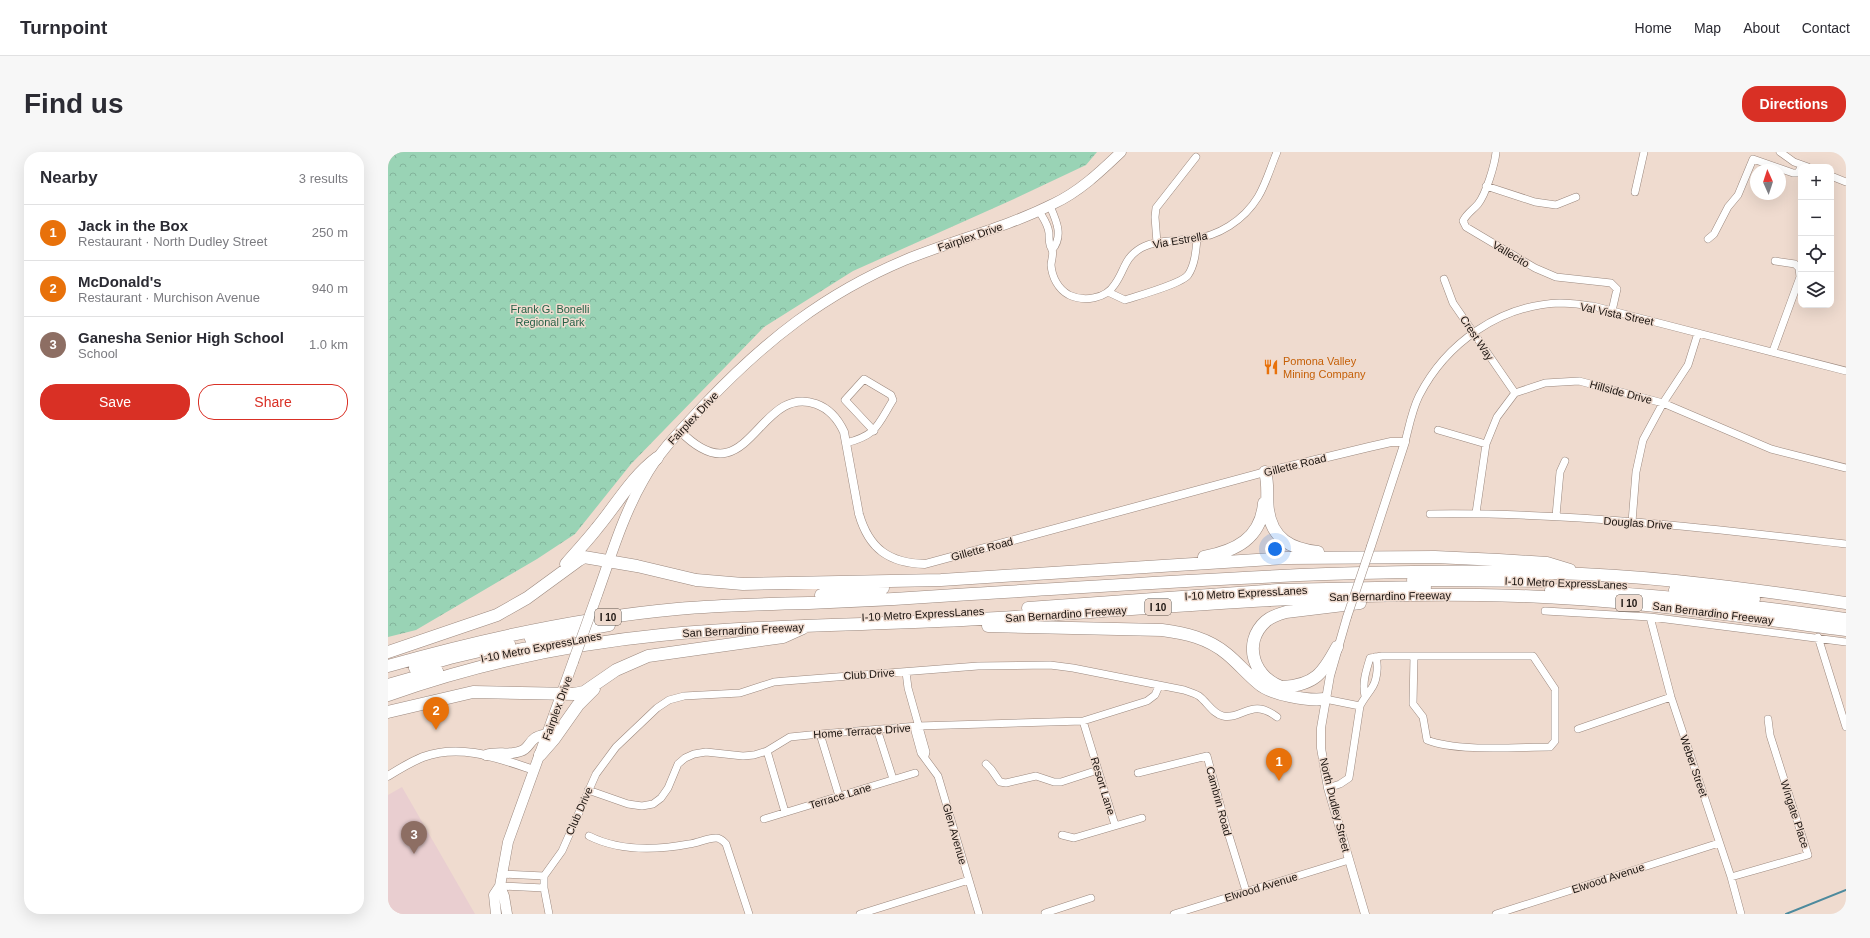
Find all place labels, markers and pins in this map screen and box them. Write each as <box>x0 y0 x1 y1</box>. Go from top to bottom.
place label: Pomona Valley Mining Company <box>1283 355 1366 380</box>
restaurant icon: Pomona Valley Mining Company <box>1262 358 1280 376</box>
pin: 2 <box>423 697 449 730</box>
pin: 1 <box>1266 748 1292 781</box>
pin: 3 <box>401 821 427 854</box>

